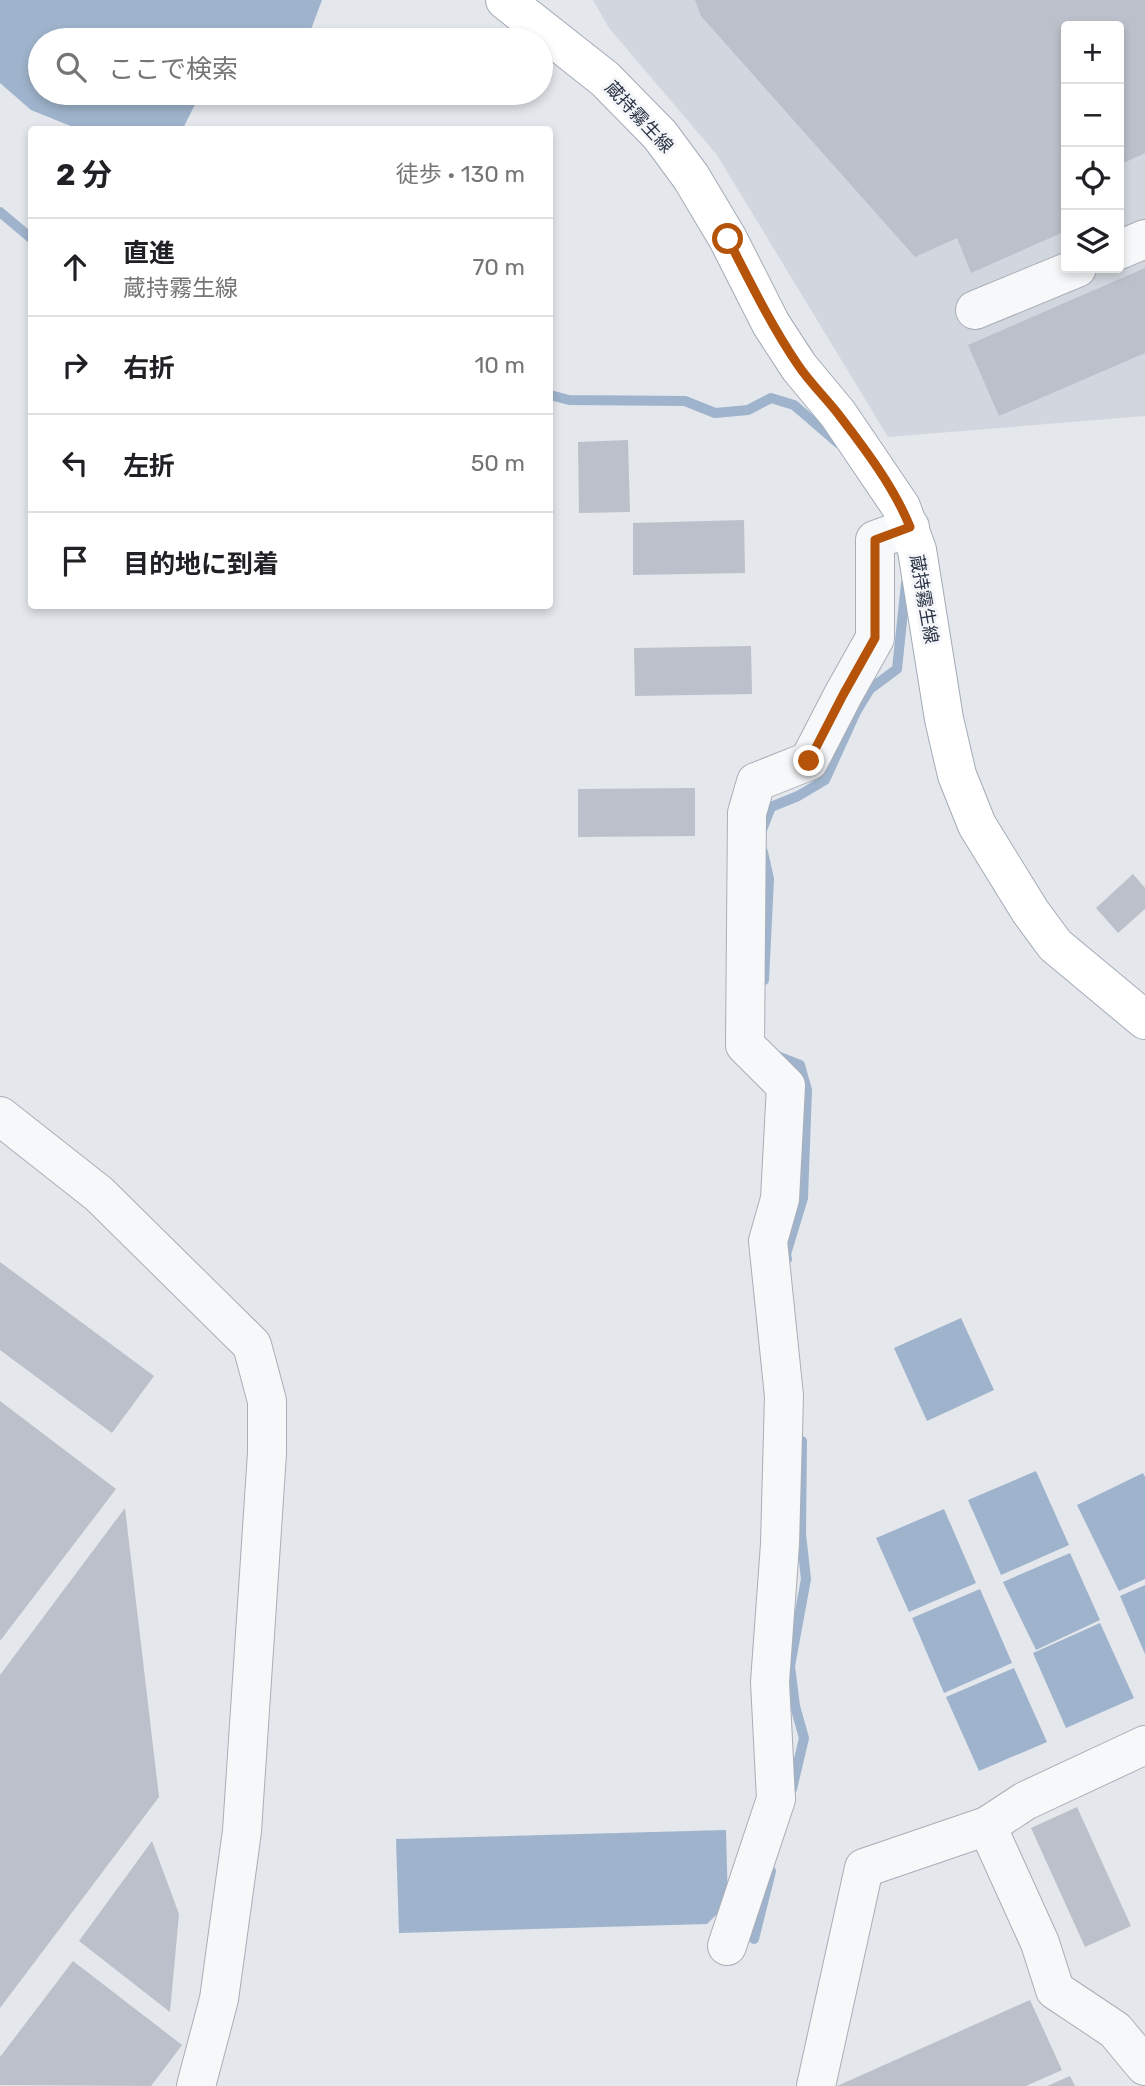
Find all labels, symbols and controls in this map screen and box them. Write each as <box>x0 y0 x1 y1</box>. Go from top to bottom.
map controls <box>1061 21 1124 273</box>
button: + <box>1061 21 1124 84</box>
search box <box>28 28 553 105</box>
icon: search <box>52 48 90 86</box>
text: ここで検索 <box>108 54 238 85</box>
street label: 蔵持霧生線 <box>600 77 678 157</box>
button: − <box>1061 84 1124 147</box>
button: locate <box>1061 147 1124 210</box>
text: 2 分 <box>56 157 112 193</box>
text: 徒歩 · 130 m <box>396 160 525 188</box>
button: layers <box>1061 210 1124 273</box>
route start <box>712 223 743 254</box>
text: 直進 <box>123 238 175 269</box>
icon: ahead <box>56 248 94 286</box>
text: 70 m <box>473 253 525 281</box>
text: 蔵持霧生線 <box>123 274 238 302</box>
icon: right <box>56 346 94 384</box>
text: 10 m <box>474 351 525 379</box>
text: 右折 <box>123 353 175 384</box>
icon: left <box>56 444 94 482</box>
text: 50 m <box>471 449 525 477</box>
text: 左折 <box>123 451 175 482</box>
icon: arrive <box>56 542 94 580</box>
text: 目的地に到着 <box>123 549 279 580</box>
street label: 蔵持霧生線 <box>905 553 943 645</box>
route end <box>793 745 824 776</box>

